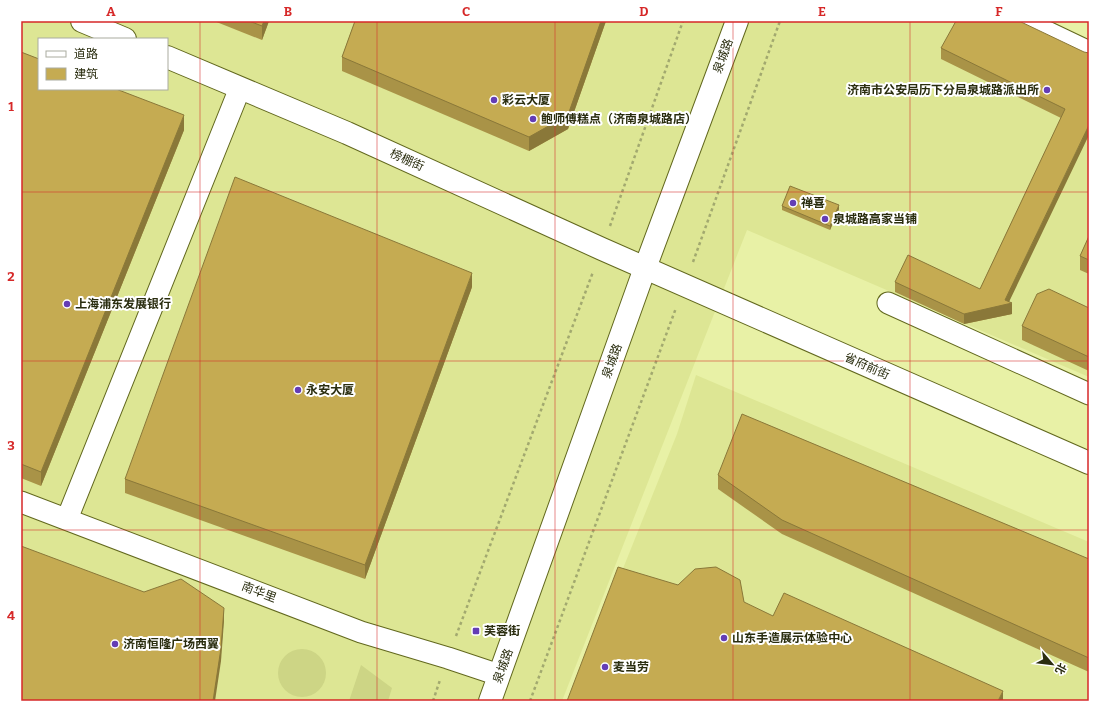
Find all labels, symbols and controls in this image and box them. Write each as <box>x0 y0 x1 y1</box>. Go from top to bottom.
text: A <box>106 4 116 19</box>
text: B <box>284 4 292 19</box>
text: C <box>462 4 470 19</box>
text: D <box>639 4 649 19</box>
text: E <box>818 4 826 19</box>
text: F <box>995 4 1003 19</box>
street label: 泉城路 <box>710 37 736 75</box>
legend <box>38 38 168 90</box>
text: 道路 <box>74 47 98 61</box>
text: 建筑 <box>74 67 98 81</box>
place label: 济南市公安局历下分局泉城路派出所 <box>847 83 1039 97</box>
marker: 济南市公安局历下分局泉城路派出所 <box>1042 85 1052 95</box>
place label: 彩云大厦 <box>502 93 550 107</box>
marker: 彩云大厦 <box>489 95 499 105</box>
text: 1 <box>8 99 14 114</box>
place label: 鲍师傅糕点（济南泉城路店） <box>541 112 697 126</box>
marker: 鲍师傅糕点（济南泉城路店） <box>528 114 538 124</box>
street label: 榜棚街 <box>388 146 426 174</box>
place label: 禅喜 <box>801 196 825 210</box>
marker: 禅喜 <box>788 198 798 208</box>
place label: 泉城路高家当铺 <box>833 212 917 226</box>
marker: 泉城路高家当铺 <box>820 214 830 224</box>
text: 2 <box>7 269 15 284</box>
place label: 上海浦东发展银行 <box>75 297 171 311</box>
marker: 上海浦东发展银行 <box>62 299 72 309</box>
street label: 泉城路 <box>599 342 625 380</box>
street label: 省府前街 <box>842 350 892 382</box>
place label: 永安大厦 <box>306 383 354 397</box>
marker: 永安大厦 <box>293 385 303 395</box>
text: 3 <box>7 438 15 453</box>
street label: 南华里 <box>240 579 278 605</box>
text: 4 <box>7 608 15 623</box>
place label: 芙蓉街 <box>484 624 520 638</box>
marker: 芙蓉街 <box>471 626 481 636</box>
place label: 山东手造展示体验中心 <box>732 631 852 645</box>
marker: 山东手造展示体验中心 <box>719 633 729 643</box>
place label: 济南恒隆广场西翼 <box>123 637 219 651</box>
marker: 济南恒隆广场西翼 <box>110 639 120 649</box>
north arrow <box>1032 644 1072 684</box>
street label: 泉城路 <box>490 647 516 685</box>
place label: 麦当劳 <box>613 660 649 674</box>
text: 北 <box>1052 661 1069 676</box>
marker: 麦当劳 <box>600 662 610 672</box>

